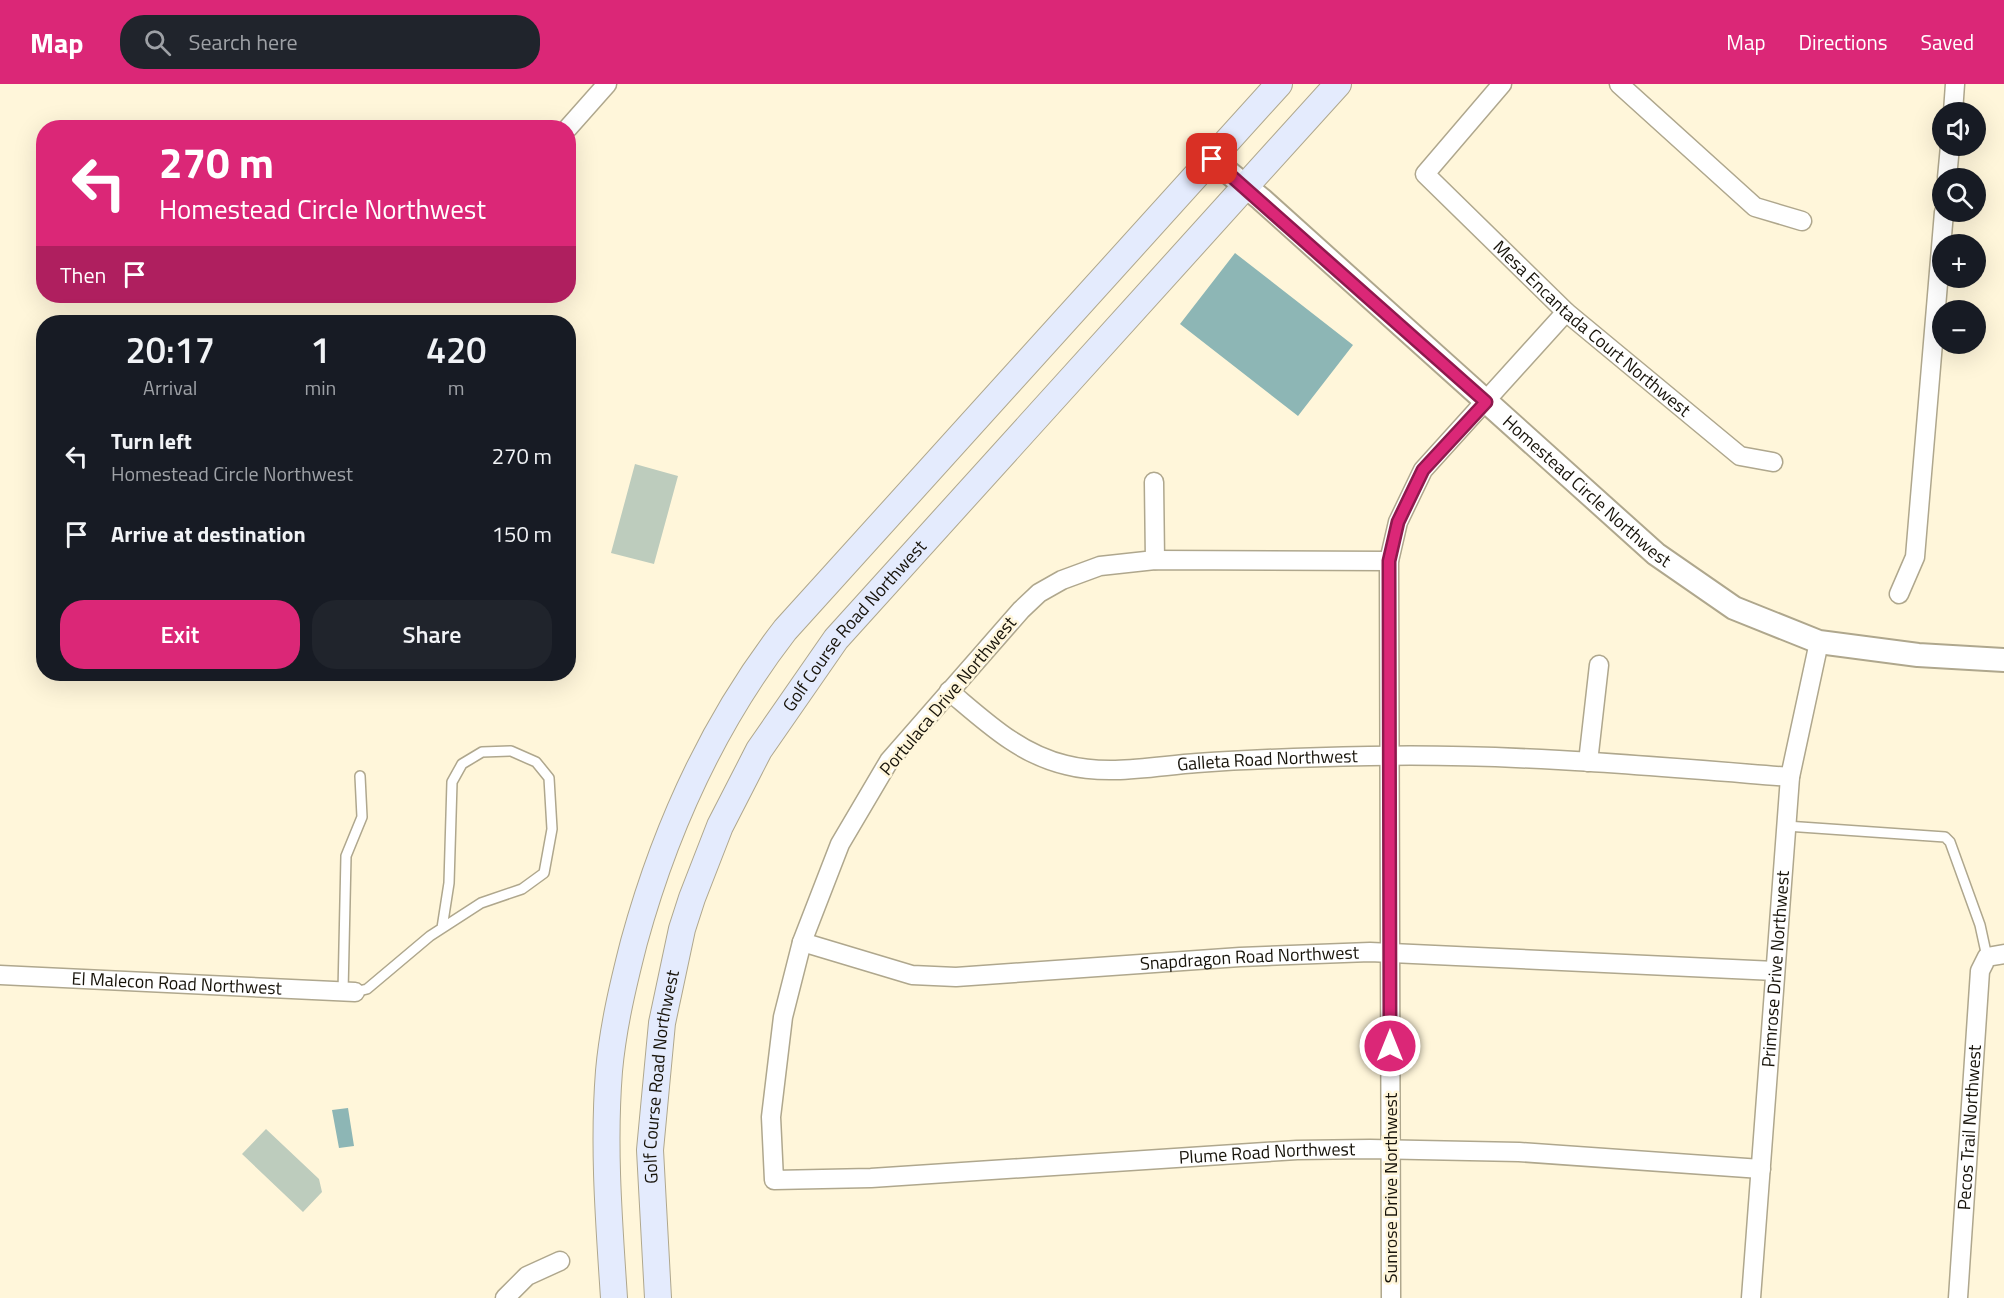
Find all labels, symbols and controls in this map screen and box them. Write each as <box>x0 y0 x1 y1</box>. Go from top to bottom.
search box <box>120 15 540 69</box>
text: Map <box>30 21 84 64</box>
text: Search here <box>189 25 298 59</box>
icon: search <box>141 26 174 59</box>
text: Map <box>1726 26 1766 58</box>
text: Directions <box>1799 26 1888 58</box>
text: Saved <box>1921 26 1974 58</box>
map controls <box>1932 102 1986 354</box>
button: sound <box>1932 102 1986 156</box>
text: 270 m <box>159 130 274 194</box>
pin <box>1186 133 1237 184</box>
icon: arrive <box>1195 142 1228 175</box>
icon: left <box>60 144 138 222</box>
button: search <box>1932 168 1986 222</box>
text: Homestead Circle Northwest <box>159 188 486 229</box>
street label: Mesa Encantada Court Northwest <box>1487 234 1697 423</box>
button: + <box>1932 234 1986 288</box>
text: Then <box>60 258 106 292</box>
icon: arrive <box>118 258 151 291</box>
button: − <box>1932 300 1986 354</box>
text: 20:17 <box>126 322 215 377</box>
text: 1 <box>310 322 330 377</box>
text: 420 <box>426 322 486 377</box>
text: Arrival <box>143 372 197 403</box>
text: min <box>304 372 336 403</box>
text: m <box>448 372 464 403</box>
street label: Homestead Circle Northwest <box>1497 408 1677 574</box>
text: Turn left <box>111 424 192 458</box>
text: 270 m <box>492 439 552 473</box>
icon: left <box>60 440 93 473</box>
text: Homestead Circle Northwest <box>111 458 353 489</box>
text: Arrive at destination <box>111 517 306 551</box>
text: 150 m <box>492 517 552 551</box>
icon: arrive <box>60 518 93 551</box>
street label: Golf Course Road Northwest <box>776 533 933 717</box>
button: Exit <box>60 600 300 669</box>
button: Share <box>312 600 552 669</box>
street label: Portulaca Drive Northwest <box>873 610 1023 781</box>
street label: Galleta Road Northwest <box>1176 742 1359 778</box>
street label: Primrose Drive Northwest <box>1754 869 1796 1068</box>
street label: Snapdragon Road Northwest <box>1139 938 1360 977</box>
street label: El Malecon Road Northwest <box>71 964 283 1002</box>
street label: Golf Course Road Northwest <box>636 967 686 1185</box>
position arrow <box>1358 1014 1422 1078</box>
street label: Pecos Trail Northwest <box>1950 1043 1988 1211</box>
street label: Sunrose Drive Northwest <box>1377 1092 1404 1283</box>
street label: Plume Road Northwest <box>1178 1135 1356 1171</box>

